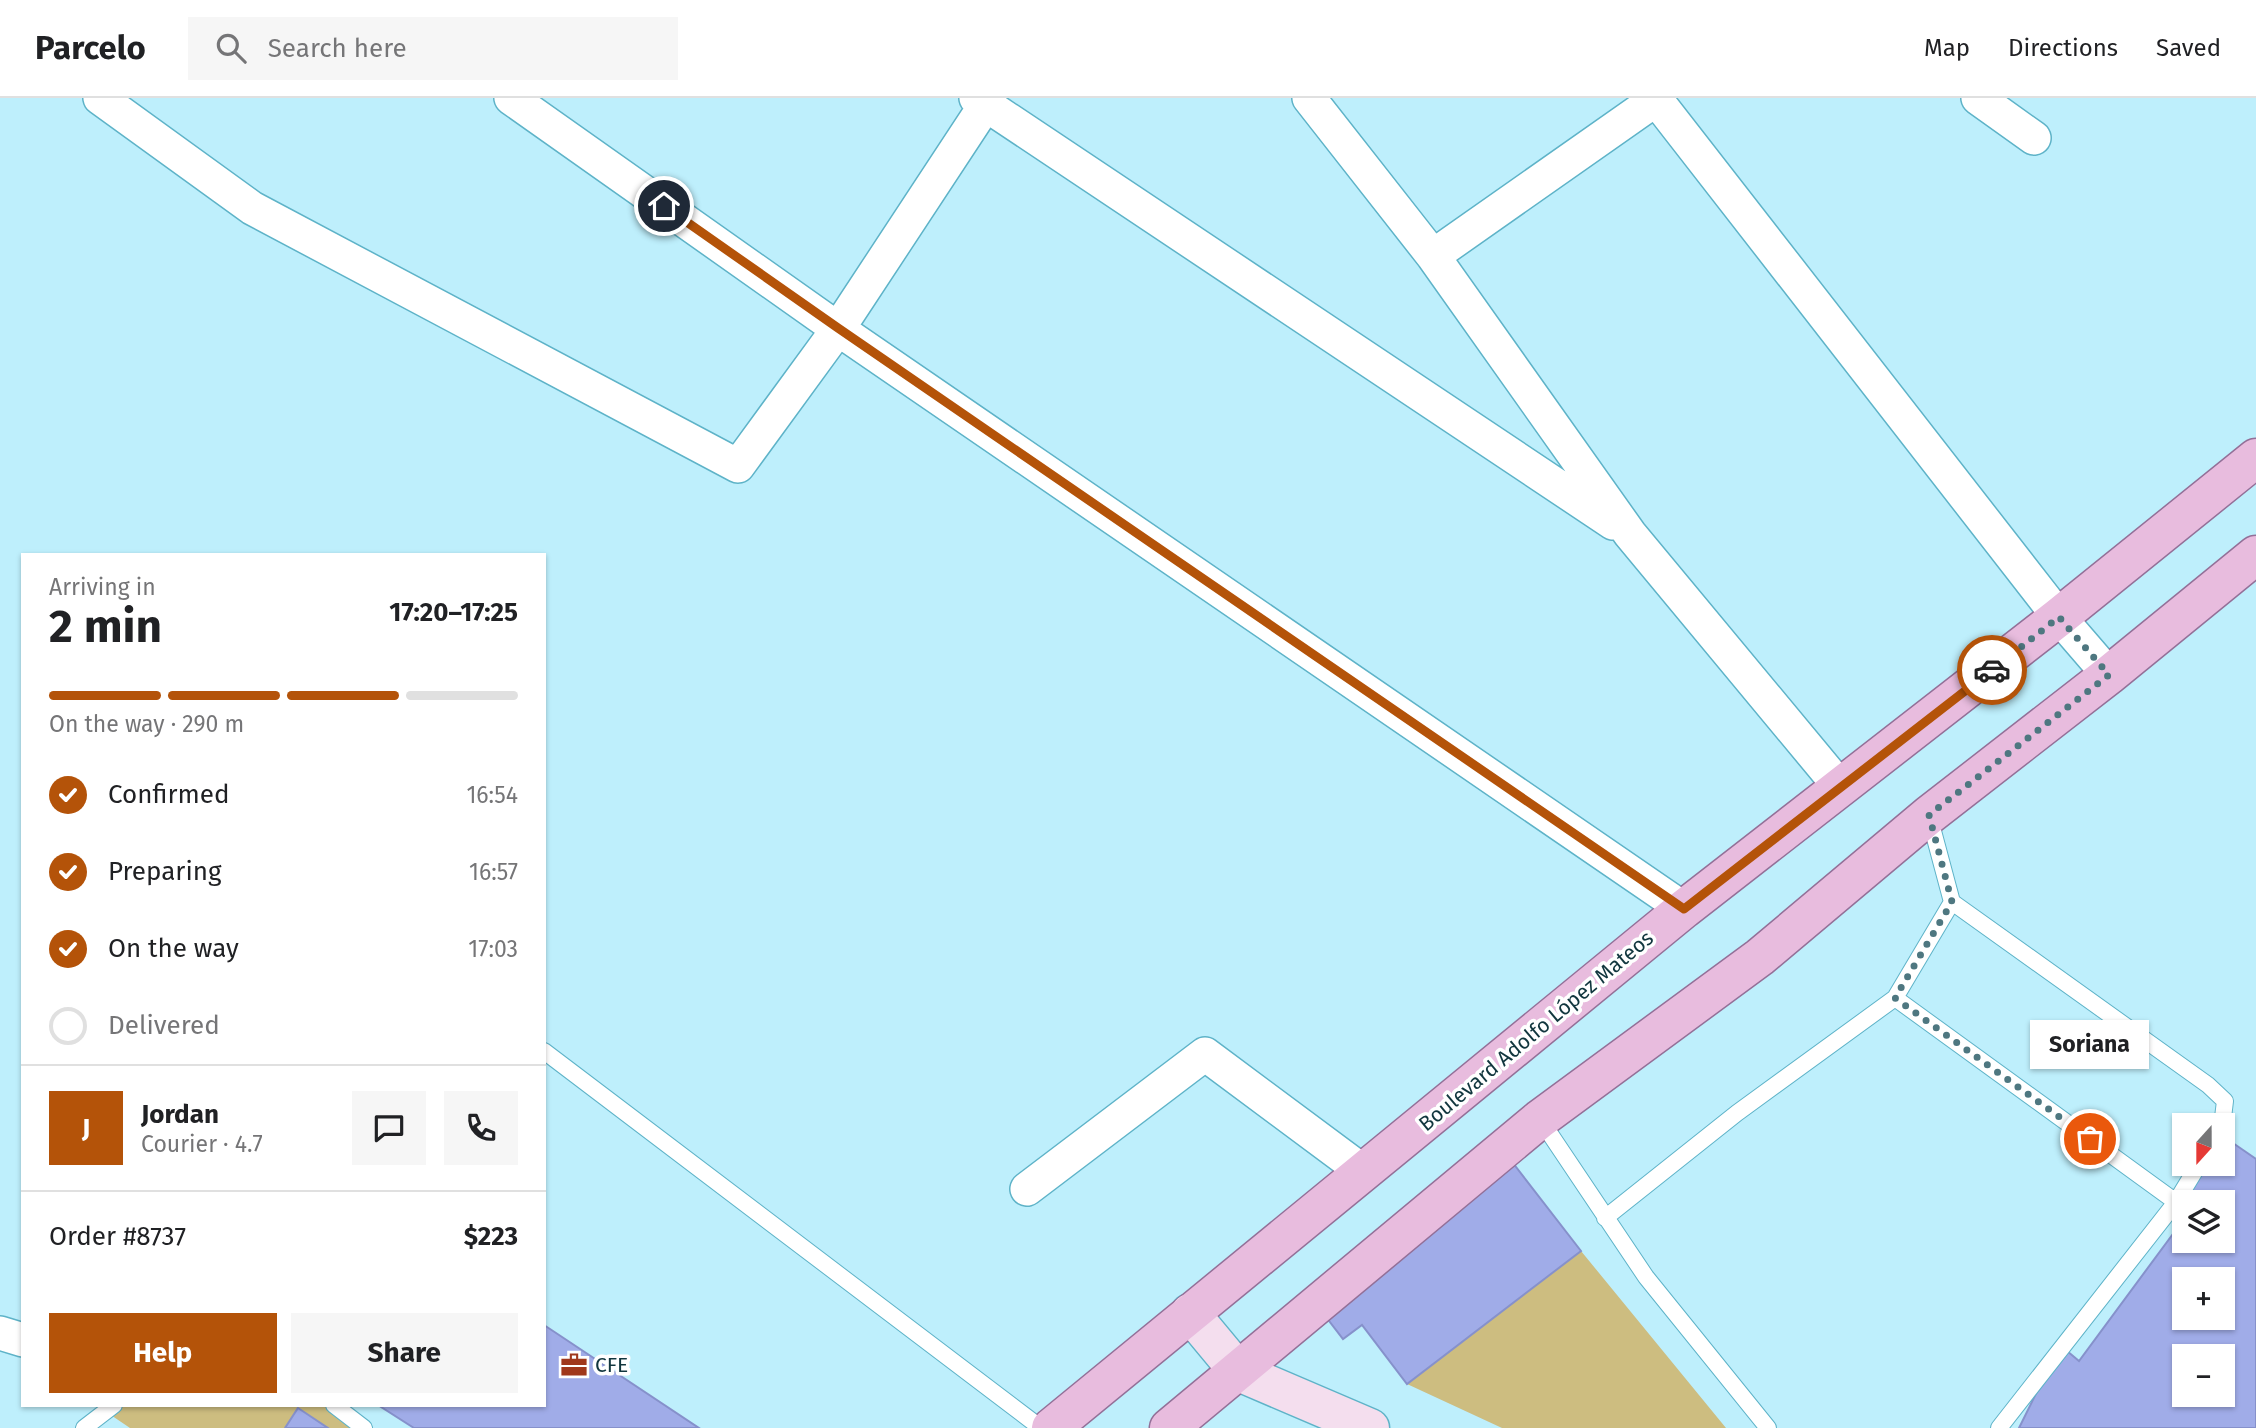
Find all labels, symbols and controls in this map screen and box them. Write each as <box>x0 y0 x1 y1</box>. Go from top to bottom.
search box <box>188 17 678 80</box>
text: Parcelo <box>35 28 146 68</box>
icon: search <box>212 29 250 67</box>
text: Search here <box>268 33 407 64</box>
text: Map <box>1924 34 1970 62</box>
text: Directions <box>2008 34 2118 62</box>
text: Saved <box>2156 34 2221 62</box>
pin <box>634 176 694 236</box>
icon: home <box>645 187 683 225</box>
text: Arriving in <box>49 573 156 601</box>
text: 17:20–17:25 <box>389 597 518 628</box>
text: 2 min <box>49 599 162 654</box>
courier <box>1957 635 2027 705</box>
icon: car <box>1973 651 2011 689</box>
text: On the way · 290 m <box>49 710 244 738</box>
icon: check <box>49 776 87 814</box>
text: Confirmed <box>108 779 229 810</box>
text: 16:54 <box>466 781 518 809</box>
icon: check <box>49 853 87 891</box>
text: Preparing <box>108 856 221 887</box>
text: 16:57 <box>469 858 518 886</box>
street label: Boulevard Adolfo López Mateos <box>1413 925 1659 1137</box>
icon: check <box>49 930 87 968</box>
text: On the way <box>108 933 239 964</box>
text: 17:03 <box>468 935 518 963</box>
text: Delivered <box>108 1010 220 1041</box>
callout: Soriana <box>2030 1020 2150 1069</box>
text: Soriana <box>2049 1030 2130 1058</box>
button: chat <box>352 1091 426 1165</box>
button: phone <box>444 1091 518 1165</box>
text: Jordan <box>141 1099 219 1130</box>
pin <box>2060 1109 2120 1169</box>
text: J <box>82 1113 90 1144</box>
north arrow <box>2172 1113 2235 1176</box>
map controls <box>2172 1113 2235 1407</box>
icon: bag <box>2071 1120 2109 1158</box>
text: Courier · 4.7 <box>141 1130 263 1158</box>
button: layers <box>2172 1190 2235 1253</box>
text: Order #8737 <box>49 1221 186 1252</box>
text: $223 <box>464 1221 518 1252</box>
button: + <box>2172 1267 2235 1330</box>
button: Help <box>49 1313 277 1393</box>
button: Share <box>291 1313 518 1393</box>
button: − <box>2172 1344 2235 1407</box>
office icon: CFE <box>559 1350 589 1380</box>
place label: CFE <box>595 1352 628 1378</box>

